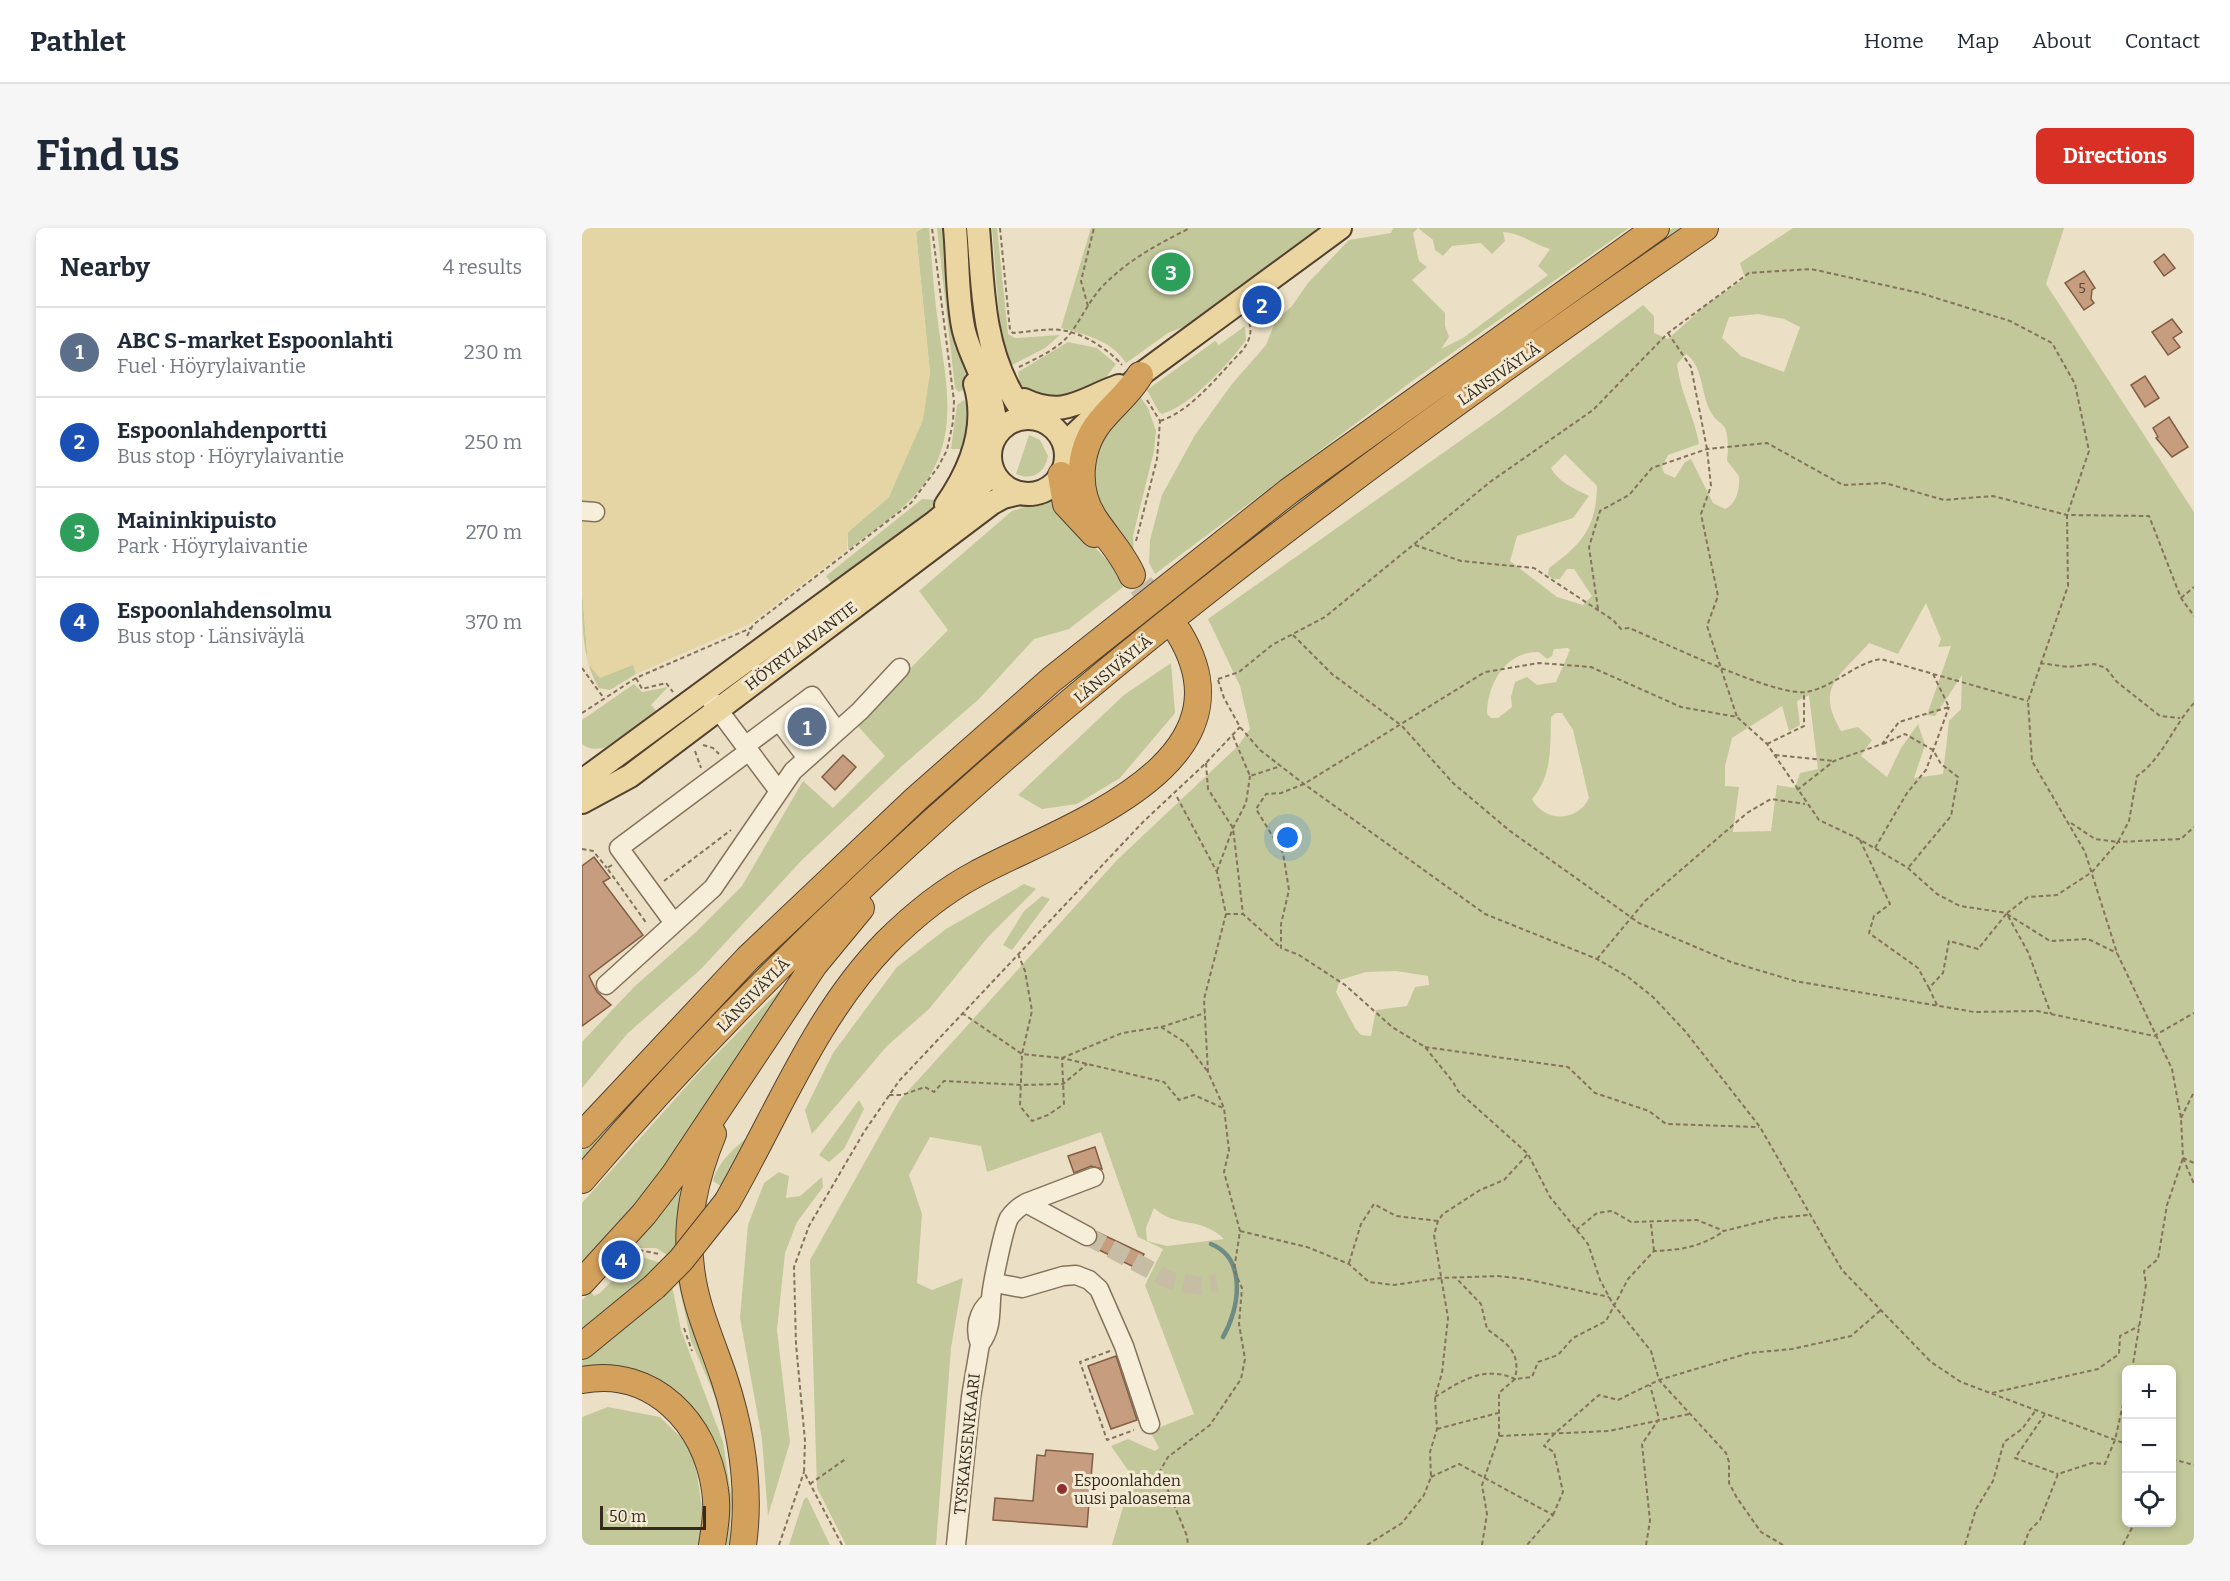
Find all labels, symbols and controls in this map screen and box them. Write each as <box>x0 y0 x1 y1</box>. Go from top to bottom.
text: Pathlet <box>30 25 126 58</box>
text: Home <box>1864 28 1924 54</box>
text: Map <box>1957 28 1999 54</box>
text: About <box>2032 28 2092 54</box>
text: Contact <box>2125 28 2200 54</box>
button: Directions <box>2036 128 2194 184</box>
text: Find us <box>36 131 180 181</box>
pin: 3 <box>1152 250 1190 294</box>
text: Nearby <box>60 252 150 283</box>
text: 4 results <box>443 255 522 279</box>
house number: 5 <box>2078 280 2086 297</box>
pin: 2 <box>1242 282 1282 328</box>
text: ABC S-market Espoonlahti <box>117 327 393 354</box>
street label: LÄNSIVÄYLÄ <box>1454 338 1544 409</box>
text: 1 <box>75 340 84 364</box>
text: 230 m <box>464 340 522 364</box>
text: Fuel · Höyrylaivantie <box>117 354 306 378</box>
text: Espoonlahdenportti <box>117 417 327 444</box>
text: 2 <box>74 430 85 454</box>
text: 250 m <box>465 430 522 454</box>
text: Bus stop · Höyrylaivantie <box>117 444 344 468</box>
text: Maininkipuisto <box>117 507 277 534</box>
text: 3 <box>74 520 85 544</box>
text: 270 m <box>466 520 522 544</box>
text: Park · Höyrylaivantie <box>117 534 308 558</box>
text: Espoonlahdensolmu <box>117 597 332 624</box>
street label: HÖYRYLAIVANTIE <box>741 598 861 694</box>
text: 4 <box>73 610 86 634</box>
text: 370 m <box>465 610 522 634</box>
text: Bus stop · Länsiväylä <box>117 624 305 648</box>
street label: LÄNSIVÄYLÄ <box>1070 630 1156 707</box>
pin: 1 <box>788 704 826 750</box>
your location <box>1273 823 1302 852</box>
street label: LÄNSIVÄYLÄ <box>713 953 794 1036</box>
pin: 4 <box>602 1238 640 1282</box>
map controls <box>2122 1365 2176 1527</box>
button: + <box>2122 1365 2176 1419</box>
street label: TYSKAKSENKAARI <box>950 1372 984 1516</box>
button: − <box>2122 1419 2176 1473</box>
place label: Espoonlahden uusi paloasema <box>1074 1471 1191 1508</box>
button: locate <box>2122 1473 2176 1527</box>
marker: Espoonlahden uusi paloasema <box>1055 1482 1069 1496</box>
scale bar <box>600 1503 706 1530</box>
text: 50 m <box>609 1507 646 1526</box>

